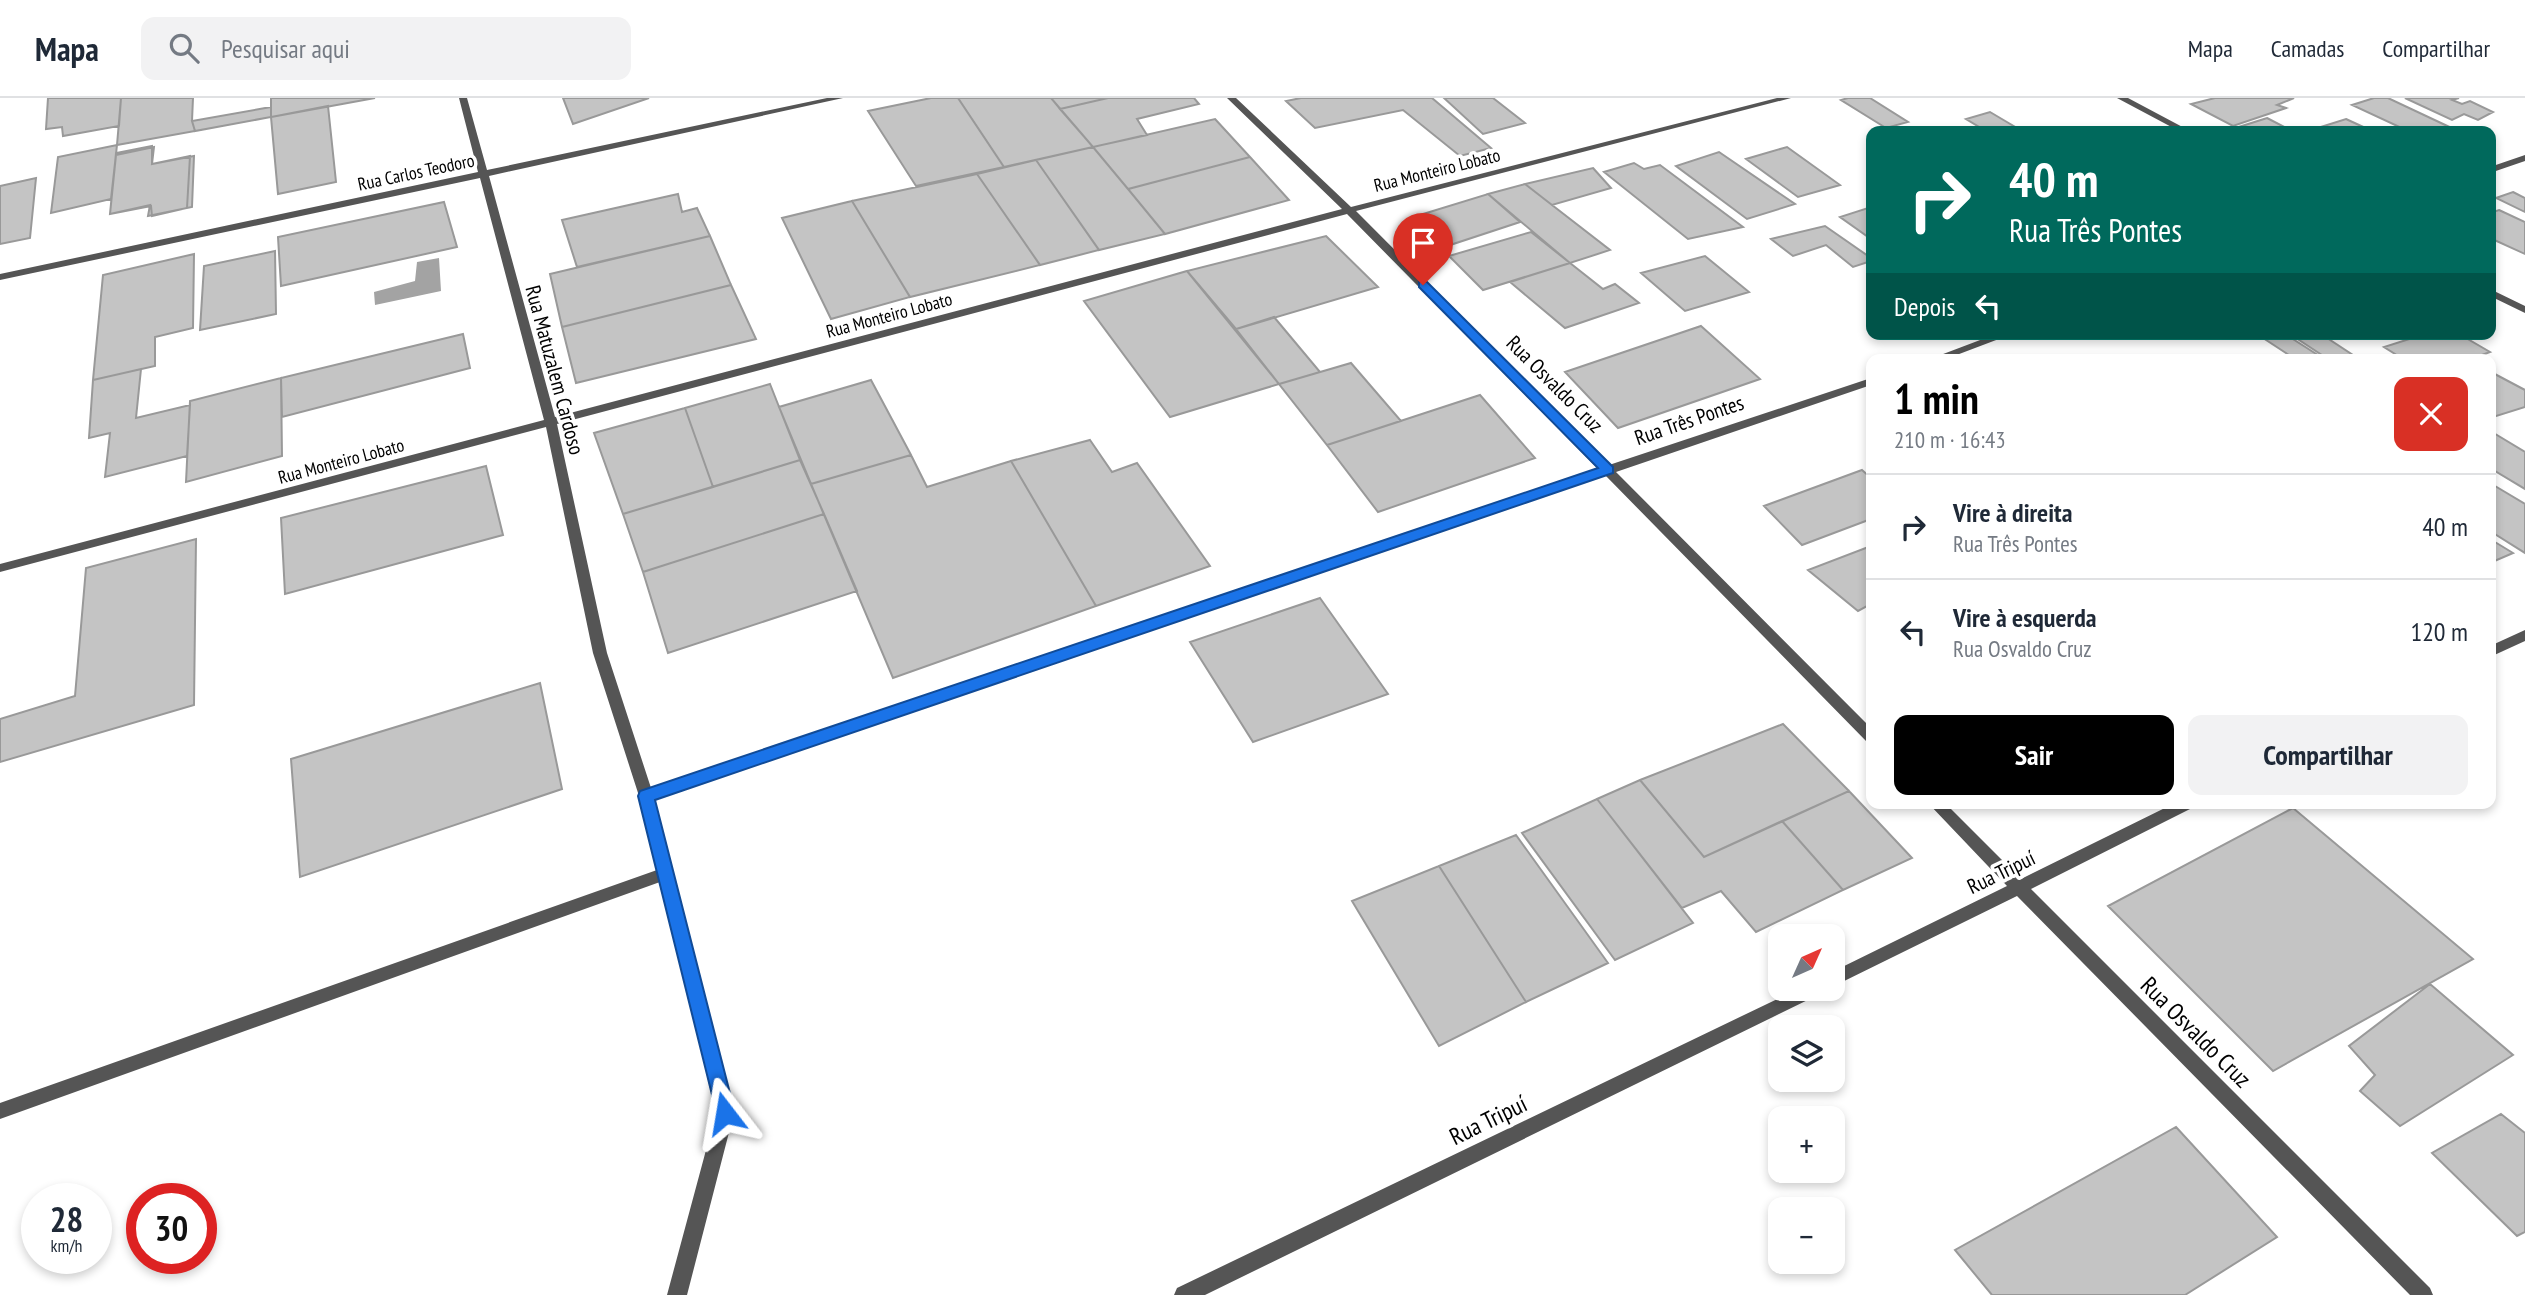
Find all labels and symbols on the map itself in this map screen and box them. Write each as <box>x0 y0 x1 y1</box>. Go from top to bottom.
street label: Rua Monteiro Lobato <box>1371 143 1503 197</box>
street label: Rua Carlos Teodoro <box>356 148 477 196</box>
pin <box>1393 213 1453 285</box>
street label: Rua Matuzalem Cardoso <box>519 282 591 458</box>
street label: Rua Monteiro Lobato <box>824 287 955 343</box>
street label: Rua Osvaldo Cruz <box>1501 330 1609 438</box>
street label: Rua Três Pontes <box>1631 389 1747 451</box>
street label: Rua Monteiro Lobato <box>276 433 407 489</box>
street label: Rua Tripuí <box>1963 844 2040 900</box>
north arrow <box>1768 924 1844 1001</box>
street label: Rua Osvaldo Cruz <box>2134 970 2258 1094</box>
position arrow <box>688 1076 762 1150</box>
street label: Rua Tripuí <box>1444 1088 1532 1152</box>
speed limit sign: 30 <box>126 1183 217 1274</box>

